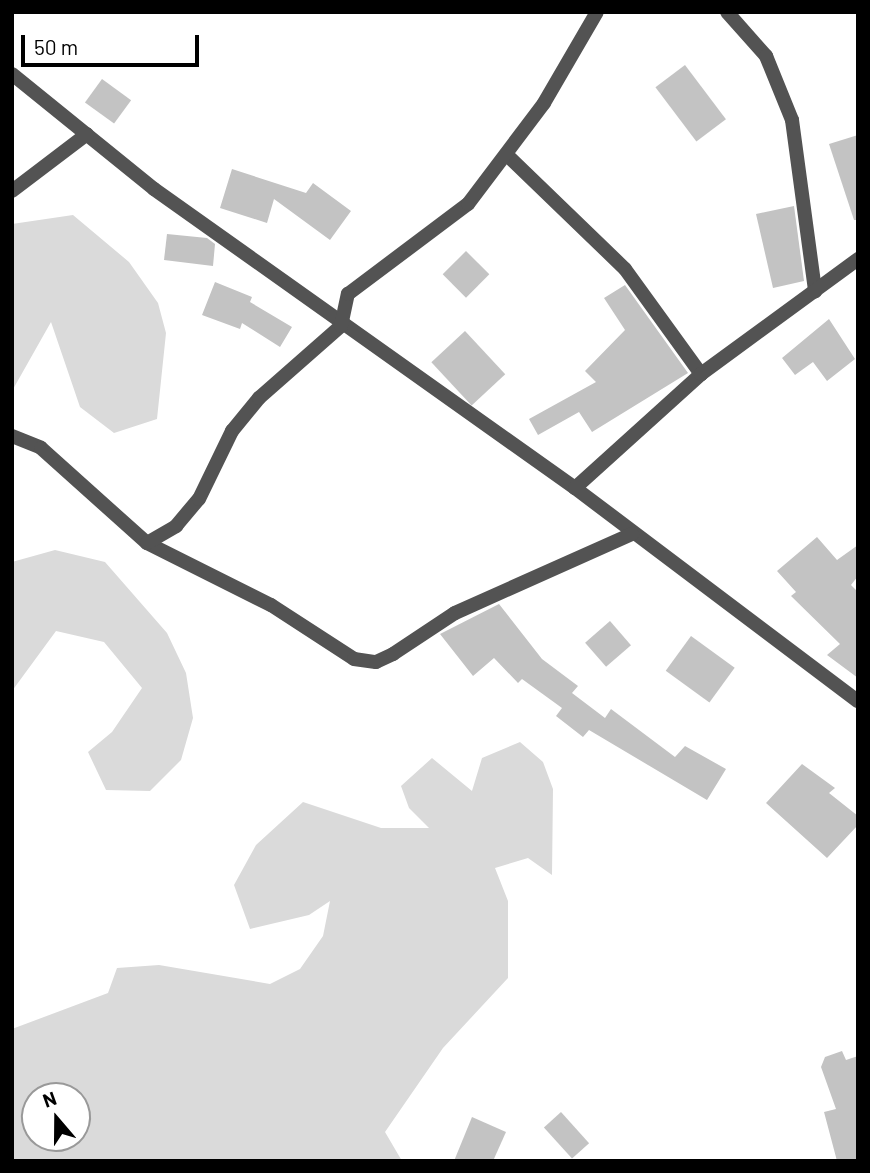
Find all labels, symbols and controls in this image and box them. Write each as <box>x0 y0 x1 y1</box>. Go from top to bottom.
scale bar <box>24 21 203 65</box>
text: 50 m <box>34 34 78 59</box>
north arrow <box>21 1082 91 1152</box>
text: N <box>39 1086 59 1112</box>

